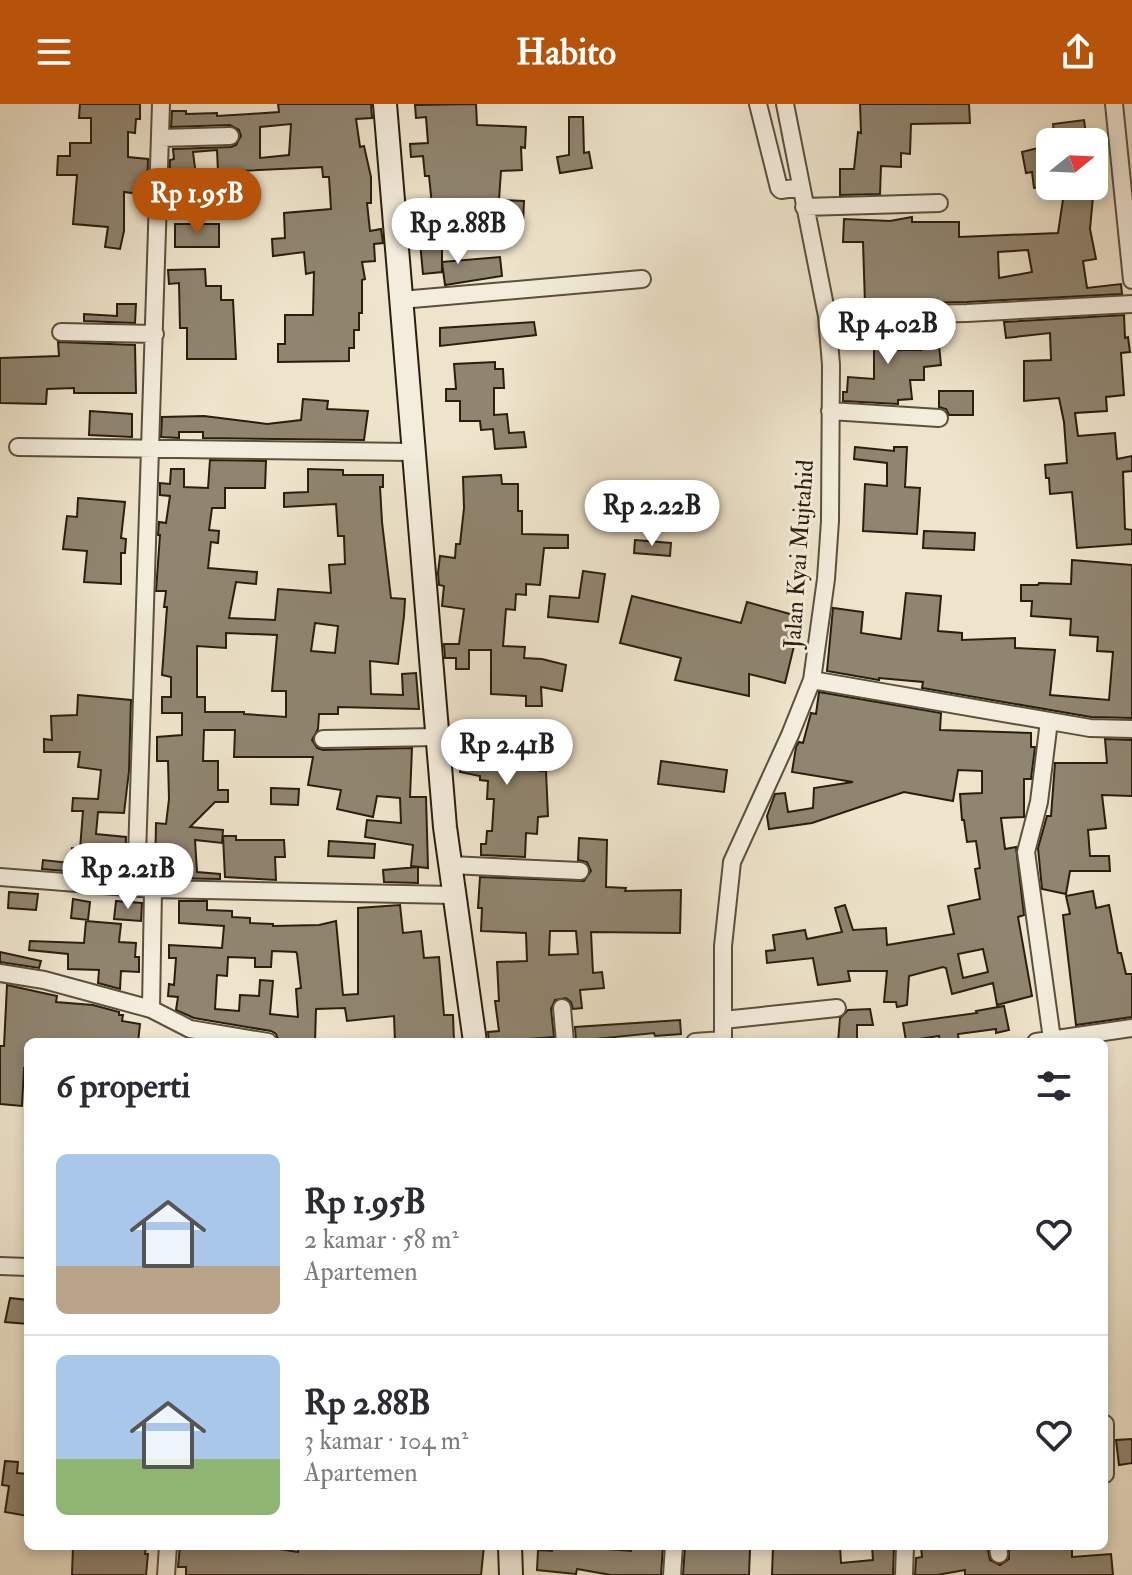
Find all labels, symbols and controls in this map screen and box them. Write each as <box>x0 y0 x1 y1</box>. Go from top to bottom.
icon: menu <box>32 30 76 74</box>
text: Habito <box>516 30 616 75</box>
icon: share <box>1056 30 1100 74</box>
north arrow <box>1036 128 1108 200</box>
map controls <box>1036 128 1108 200</box>
pin: Rp 1.95B <box>114 168 280 236</box>
text: Rp 1.95B <box>150 178 244 210</box>
pin: Rp 2.88B <box>375 198 541 266</box>
text: Rp 2.88B <box>410 208 506 240</box>
pin: Rp 4.02B <box>805 298 971 366</box>
text: Rp 4.02B <box>838 308 938 340</box>
street label: Jalan Kyai Mujtahid <box>777 458 821 651</box>
pin: Rp 2.22B <box>569 480 735 548</box>
text: Rp 2.22B <box>603 490 701 522</box>
pin: Rp 2.41B <box>424 719 590 787</box>
text: Rp 2.41B <box>459 729 555 761</box>
pin: Rp 2.21B <box>45 843 211 911</box>
text: Rp 2.21B <box>81 853 175 885</box>
icon: filters <box>1032 1064 1076 1108</box>
text: 6 properti <box>56 1065 190 1108</box>
text: Rp 1.95B <box>304 1181 426 1224</box>
icon: home <box>120 1186 216 1282</box>
icon: heart <box>1032 1212 1076 1256</box>
text: 2 kamar · 58 m² <box>304 1224 459 1256</box>
text: Apartemen <box>304 1256 418 1288</box>
text: Rp 2.88B <box>304 1382 431 1425</box>
icon: home <box>120 1387 216 1483</box>
icon: heart <box>1032 1413 1076 1457</box>
text: 3 kamar · 104 m² <box>304 1425 468 1457</box>
text: Apartemen <box>304 1457 418 1489</box>

